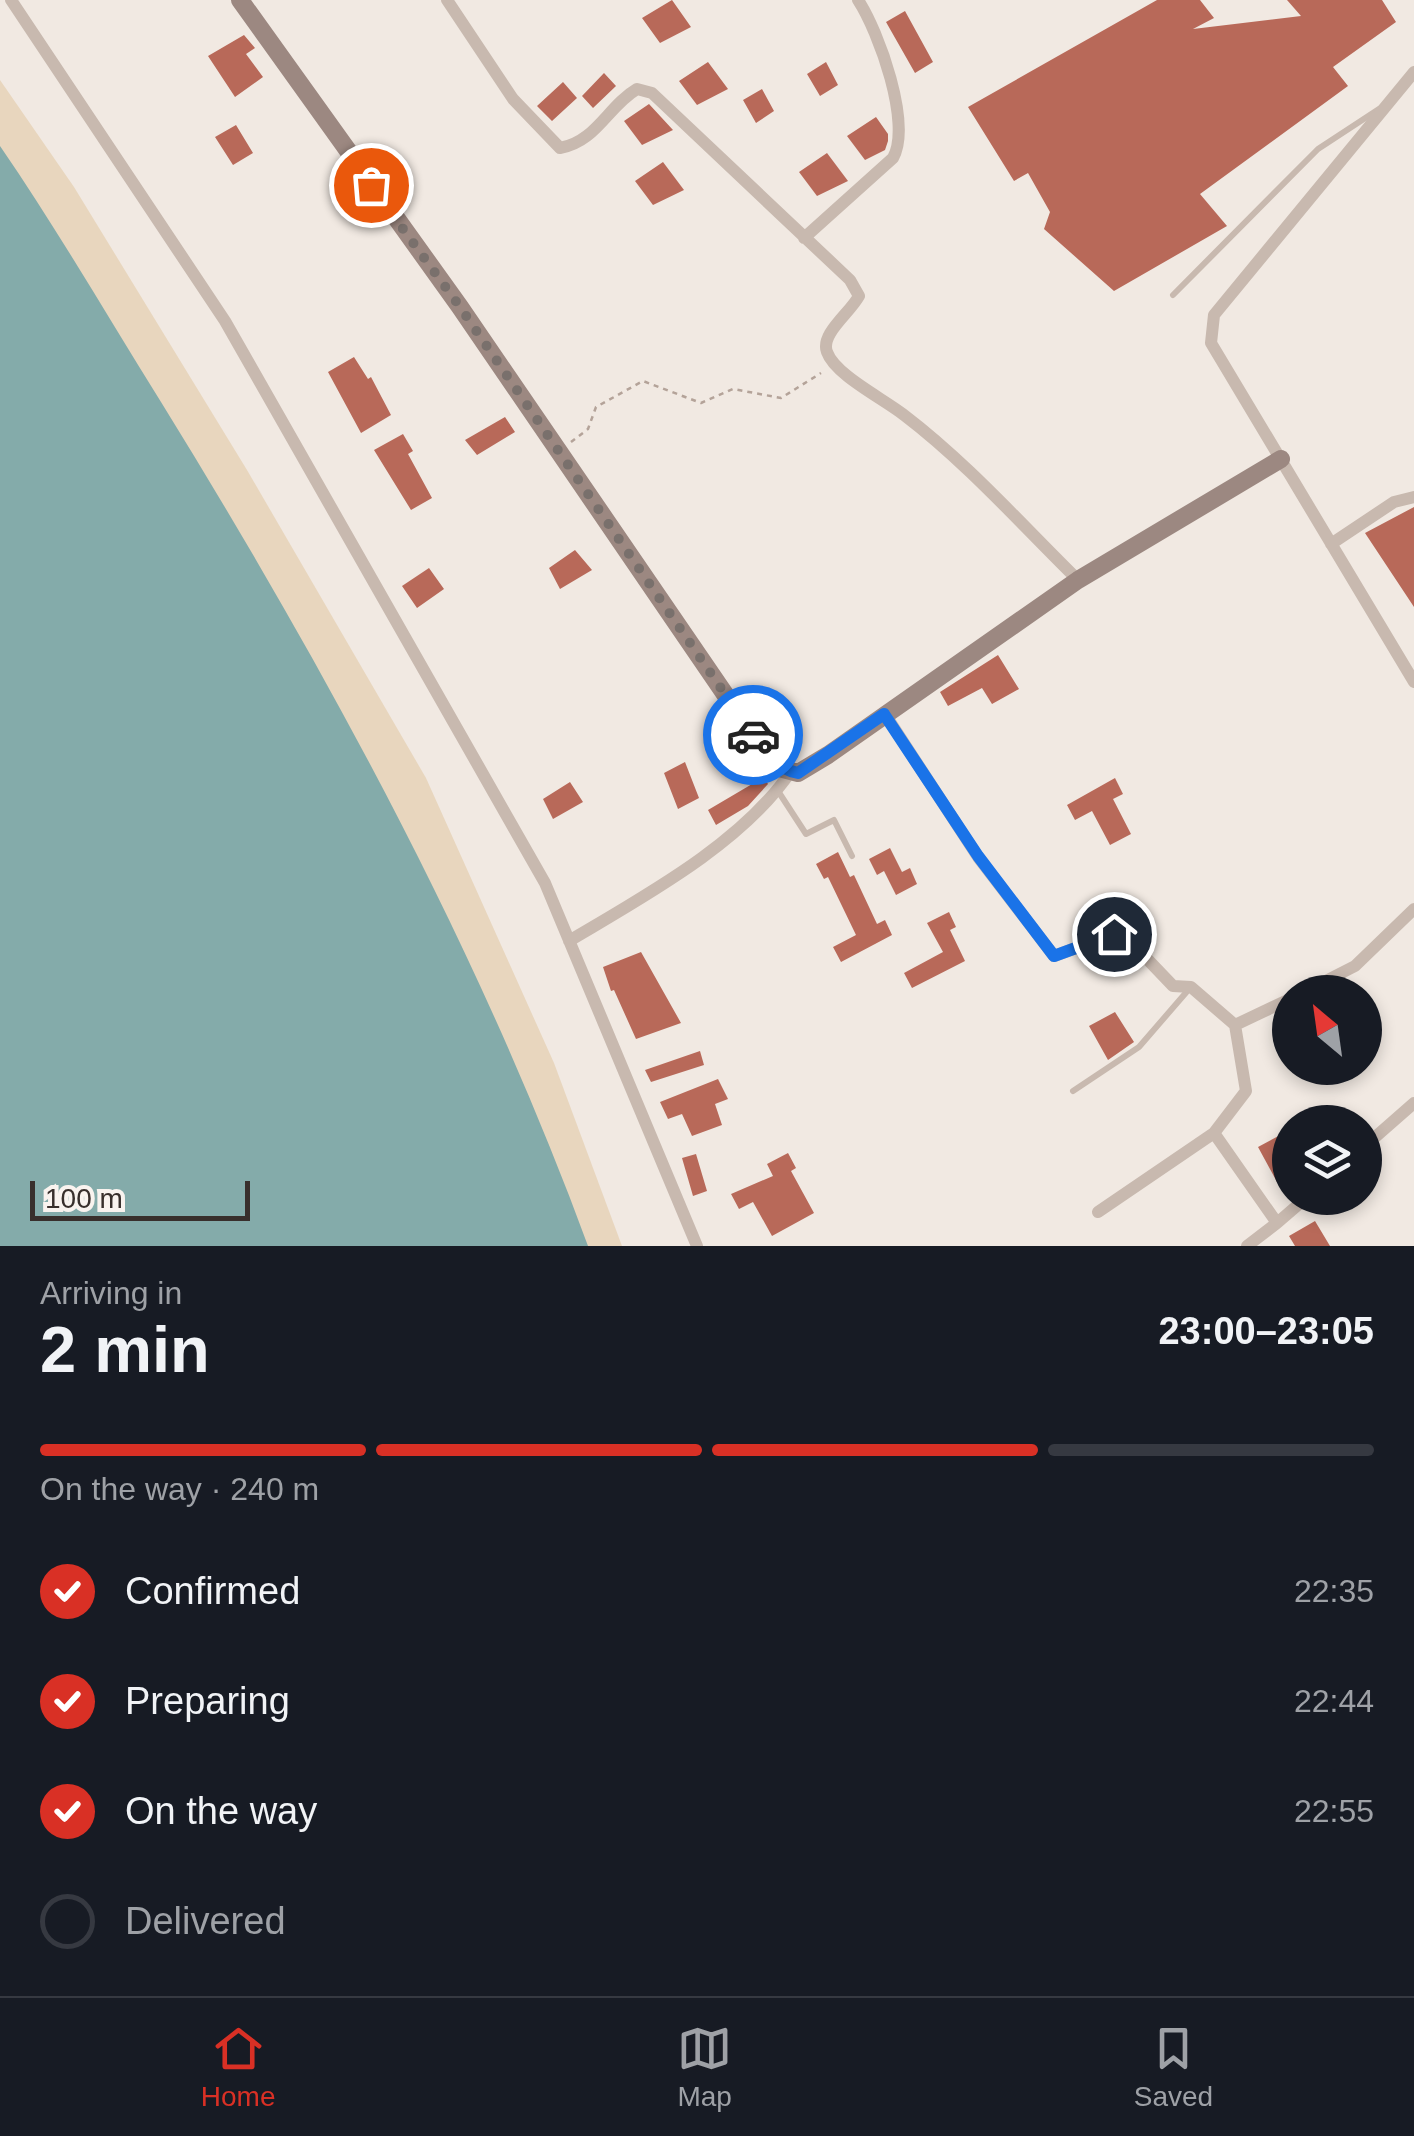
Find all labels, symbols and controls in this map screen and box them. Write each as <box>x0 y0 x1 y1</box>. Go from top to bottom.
pin <box>329 143 414 228</box>
icon: bag <box>344 158 399 213</box>
courier <box>703 685 803 785</box>
icon: car <box>726 708 781 763</box>
pin <box>1072 892 1157 977</box>
icon: home <box>1087 907 1142 962</box>
north arrow <box>1272 975 1382 1085</box>
map controls <box>1272 975 1382 1215</box>
button: layers <box>1272 1105 1382 1215</box>
scale bar <box>30 1176 250 1220</box>
text: 100 m <box>45 1183 123 1214</box>
text: Arriving in <box>40 1275 182 1311</box>
text: 23:00–23:05 <box>1158 1310 1374 1352</box>
text: 2 min <box>40 1313 210 1386</box>
text: On the way · 240 m <box>40 1471 319 1507</box>
icon: check <box>40 1564 95 1619</box>
text: Confirmed <box>125 1570 300 1612</box>
text: 22:35 <box>1294 1573 1374 1609</box>
icon: check <box>40 1674 95 1729</box>
text: Preparing <box>125 1680 290 1722</box>
text: 22:44 <box>1294 1683 1374 1719</box>
icon: check <box>40 1784 95 1839</box>
text: On the way <box>125 1790 317 1832</box>
text: 22:55 <box>1294 1793 1374 1829</box>
text: Delivered <box>125 1900 286 1942</box>
tab: Home <box>201 2021 276 2113</box>
tab: Map <box>677 2021 732 2113</box>
tab: Saved <box>1134 2021 1213 2113</box>

